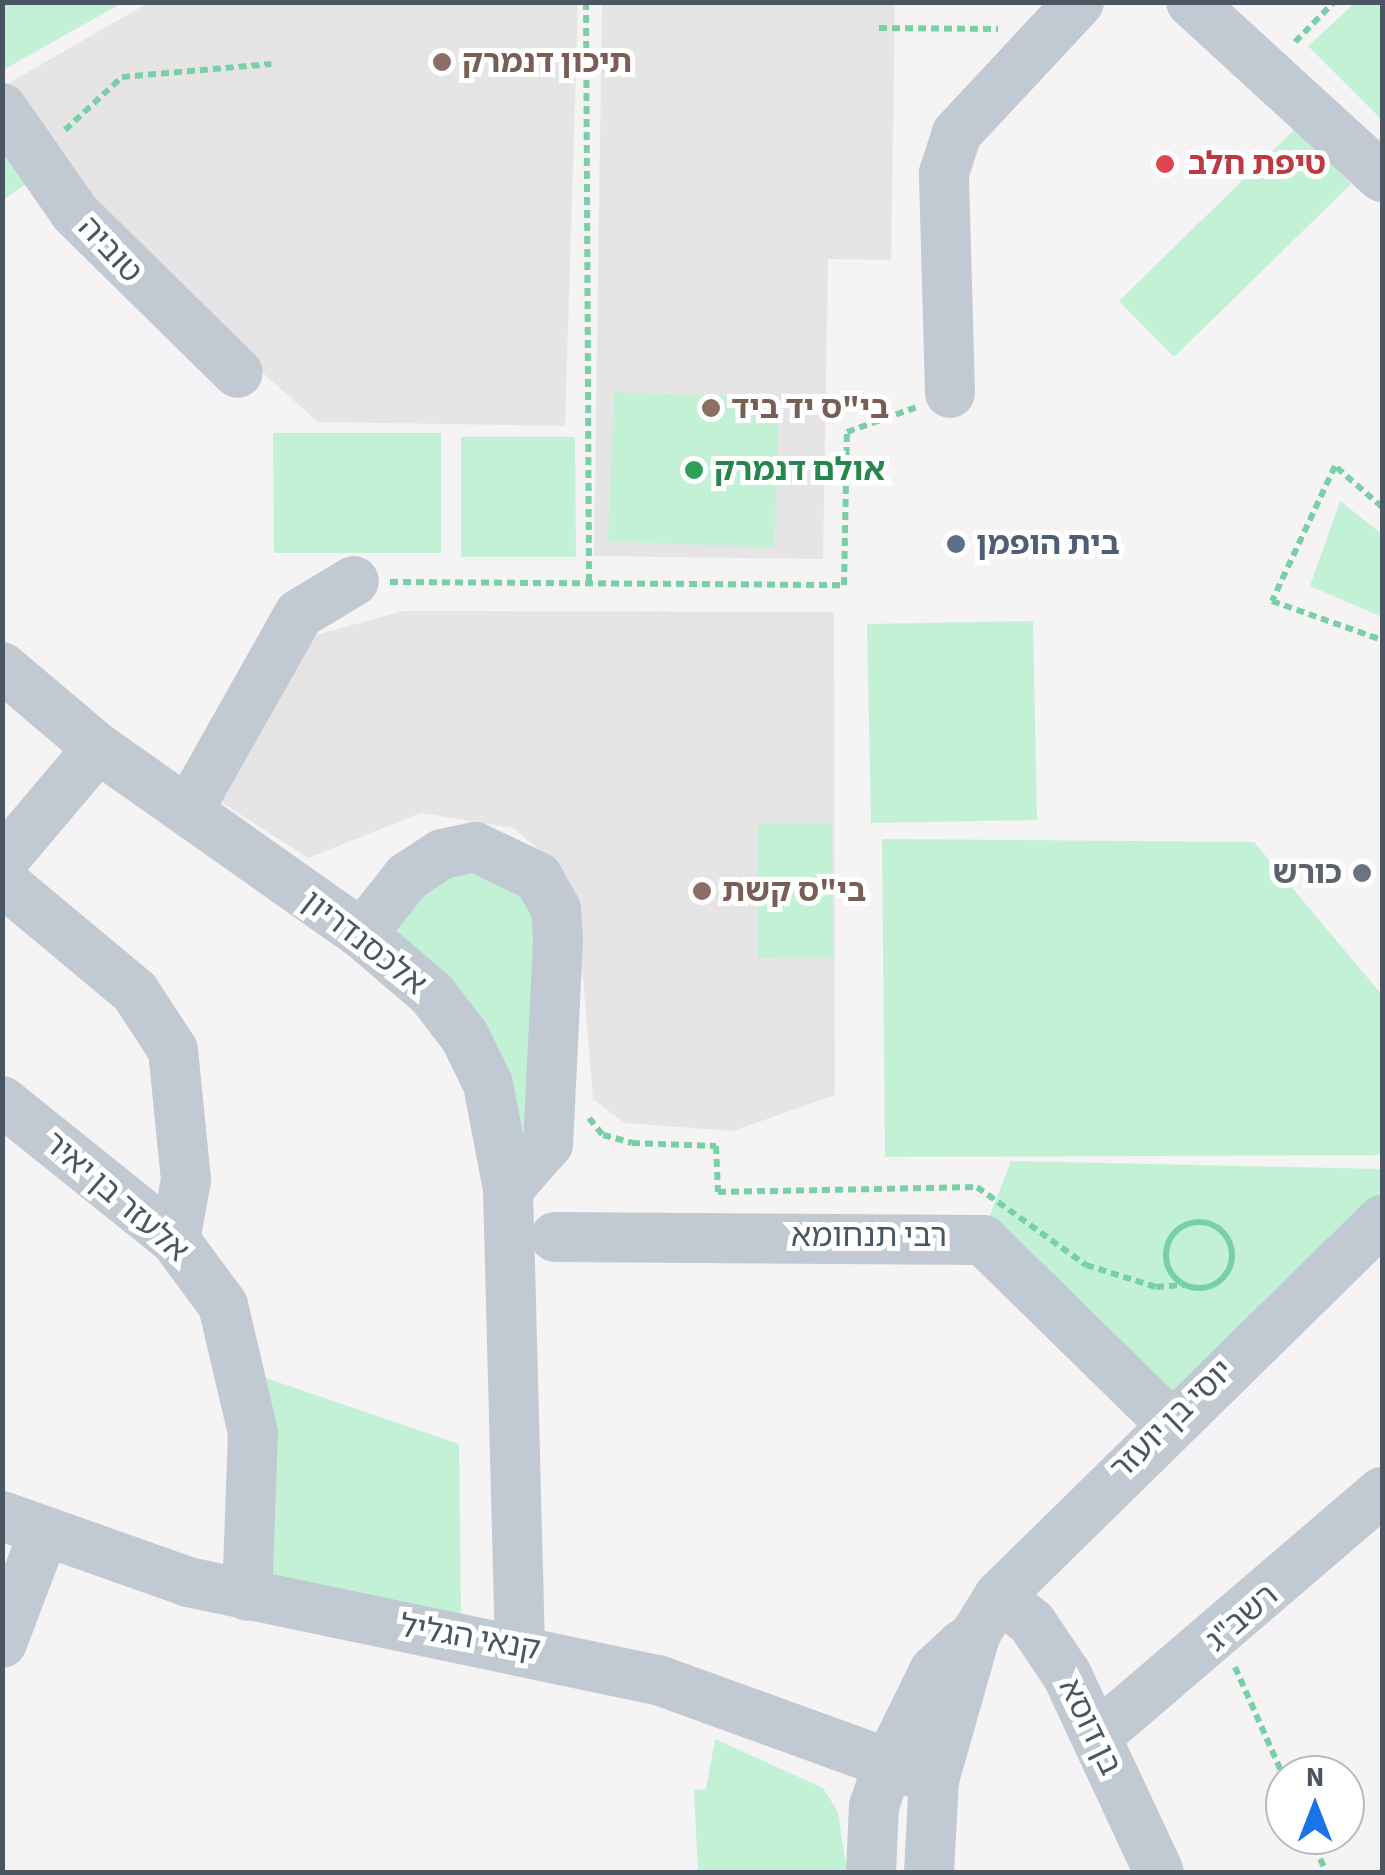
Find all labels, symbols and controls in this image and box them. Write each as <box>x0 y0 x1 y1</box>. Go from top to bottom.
place label: תיכון דנמרק <box>462 43 632 81</box>
marker: תיכון דנמרק <box>431 51 453 73</box>
place label: טיפת חלב <box>1188 145 1326 183</box>
marker: טיפת חלב <box>1152 151 1178 177</box>
street label: טוביה <box>70 209 150 291</box>
place label: בי"ס יד ביד <box>731 389 889 427</box>
marker: בי"ס יד ביד <box>700 397 722 419</box>
place label: אולם דנמרק <box>714 451 885 489</box>
marker: אולם דנמרק <box>683 459 705 481</box>
place label: בית הופמן <box>976 525 1120 563</box>
marker: בית הופמן <box>945 533 967 555</box>
place label: כורש <box>1272 854 1342 892</box>
marker: כורש <box>1351 862 1373 884</box>
place label: בי"ס קשת <box>722 872 866 910</box>
marker: בי"ס קשת <box>691 880 713 902</box>
street label: אלכסנדריון <box>294 883 434 1003</box>
street label: אלעזר בן יאיר <box>36 1124 196 1270</box>
street label: רבי תנחומא <box>791 1217 947 1255</box>
street label: יוסי בן יועזר <box>1103 1352 1241 1488</box>
street label: רשב"ג <box>1198 1576 1286 1660</box>
street label: קנאי הגליל <box>397 1607 543 1669</box>
street label: בן דוסא <box>1050 1672 1130 1782</box>
north arrow <box>1265 1755 1365 1855</box>
text: N <box>1306 1757 1324 1797</box>

